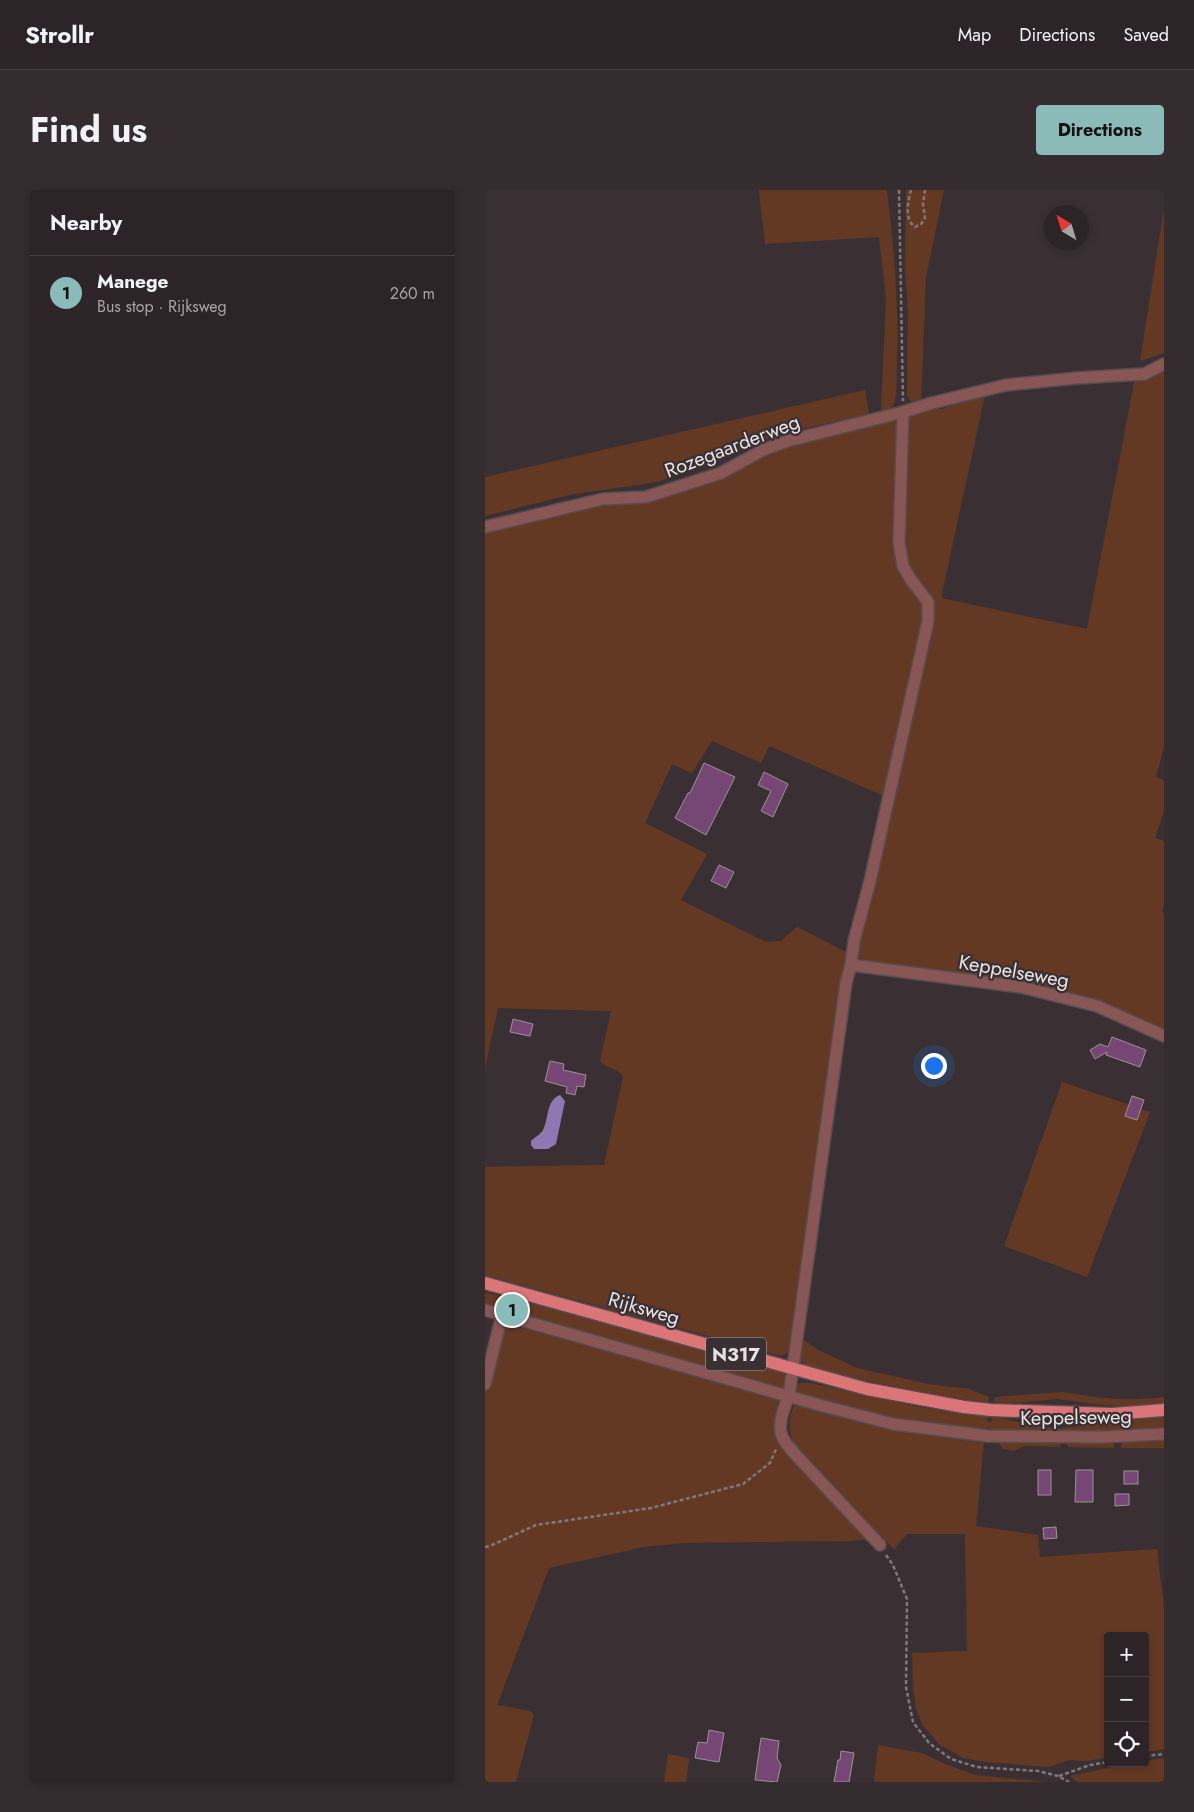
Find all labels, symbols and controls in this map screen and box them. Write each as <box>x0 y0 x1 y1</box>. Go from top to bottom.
text: Strollr <box>25 17 94 52</box>
text: Map <box>958 22 991 48</box>
text: Directions <box>1019 22 1095 48</box>
text: Saved <box>1123 22 1169 48</box>
text: Find us <box>30 105 147 155</box>
button: Directions <box>1036 105 1164 155</box>
north arrow <box>1044 205 1089 250</box>
text: Nearby <box>50 208 122 238</box>
text: Manege <box>97 268 168 295</box>
text: 1 <box>62 282 70 305</box>
text: 260 m <box>390 282 435 305</box>
text: Bus stop · Rijksweg <box>97 295 227 318</box>
street label: Rozegaarderweg <box>660 407 804 486</box>
street label: Keppelseweg <box>956 948 1071 995</box>
your location <box>921 1053 947 1079</box>
street label: Rijksweg <box>605 1284 683 1333</box>
pin: 1 <box>496 1291 528 1329</box>
road number: N317 <box>706 1338 766 1370</box>
street label: Keppelseweg <box>1020 1402 1132 1433</box>
map controls <box>1104 1632 1149 1767</box>
button: + <box>1104 1632 1149 1677</box>
button: − <box>1104 1677 1149 1722</box>
button: locate <box>1104 1722 1149 1767</box>

